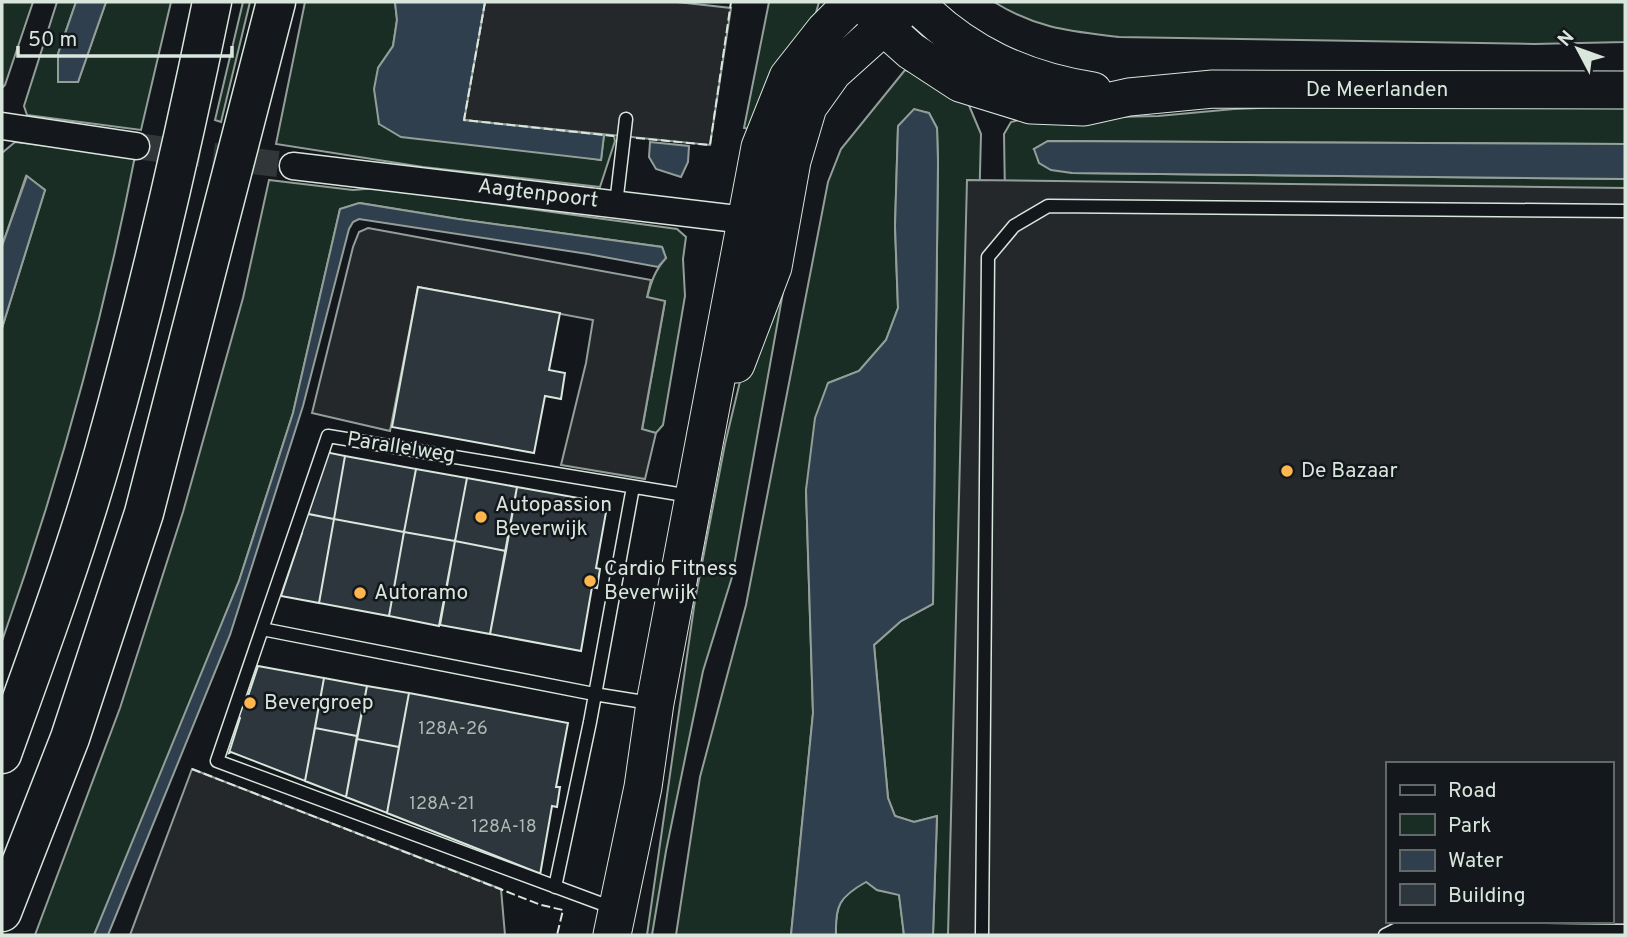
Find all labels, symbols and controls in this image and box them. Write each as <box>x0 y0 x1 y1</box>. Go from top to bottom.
scale bar <box>18 14 231 58</box>
north arrow <box>1543 14 1613 84</box>
text: N <box>1553 26 1580 52</box>
text: 50 m <box>28 27 77 54</box>
street label: De Meerlanden <box>1306 77 1448 104</box>
street label: Aagtenpoort <box>476 173 600 215</box>
street label: Parallelweg <box>345 426 457 470</box>
place label: De Bazaar <box>1301 458 1398 485</box>
marker: De Bazaar <box>1279 463 1295 479</box>
place label: Autopassion Beverwijk <box>495 492 612 543</box>
marker: Autopassion Beverwijk <box>473 509 489 525</box>
place label: Cardio Fitness Beverwijk <box>604 556 738 607</box>
marker: Cardio Fitness Beverwijk <box>582 573 598 589</box>
place label: Autoramo <box>374 580 468 607</box>
marker: Autoramo <box>352 585 368 601</box>
place label: Bevergroep <box>264 690 374 717</box>
marker: Bevergroep <box>242 695 258 711</box>
house number: 128A-26 <box>418 718 488 741</box>
legend <box>1386 762 1613 923</box>
text: Road <box>1448 778 1497 805</box>
house number: 128A-21 <box>409 793 475 816</box>
text: Park <box>1448 813 1491 840</box>
house number: 128A-18 <box>471 816 537 839</box>
text: Water <box>1448 848 1503 875</box>
text: Building <box>1448 883 1526 910</box>

